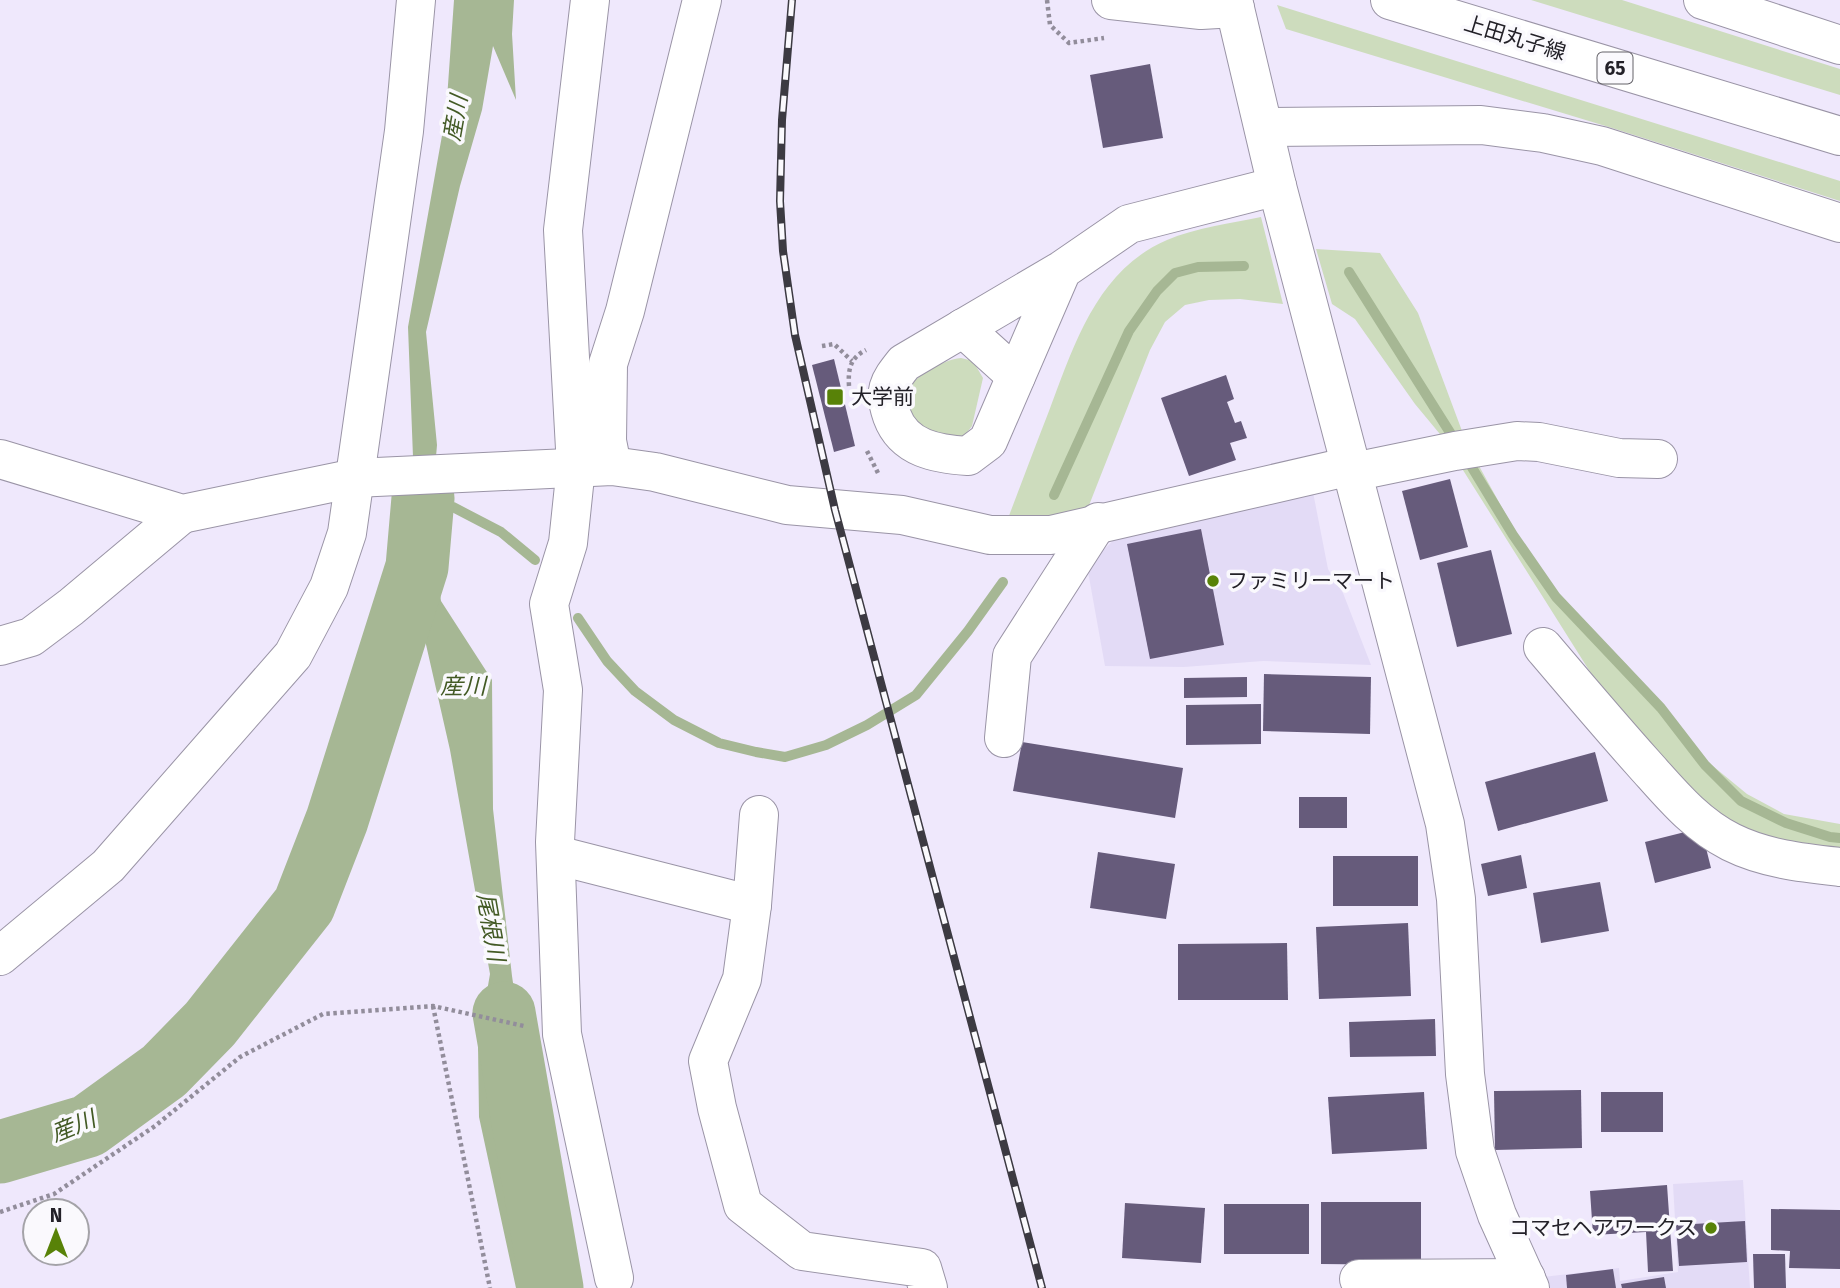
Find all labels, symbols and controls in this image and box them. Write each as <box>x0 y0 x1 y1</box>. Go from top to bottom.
street label: 上田丸子線 <box>1461 10 1569 66</box>
road number: 65 <box>1598 52 1632 83</box>
water label: 産川 <box>437 90 473 143</box>
place label: 大学前 <box>851 384 914 410</box>
marker: 大学前 <box>825 387 845 407</box>
place label: ファミリーマート <box>1227 568 1395 594</box>
marker: ファミリーマート <box>1205 573 1221 589</box>
water label: 産川 <box>440 672 489 700</box>
water label: 尾根川 <box>471 891 511 966</box>
water label: 産川 <box>46 1103 102 1148</box>
north arrow <box>21 1197 91 1267</box>
text: N <box>50 1204 62 1227</box>
place label: コマセヘアワークス <box>1509 1215 1697 1241</box>
marker: コマセヘアワークス <box>1703 1220 1719 1236</box>

